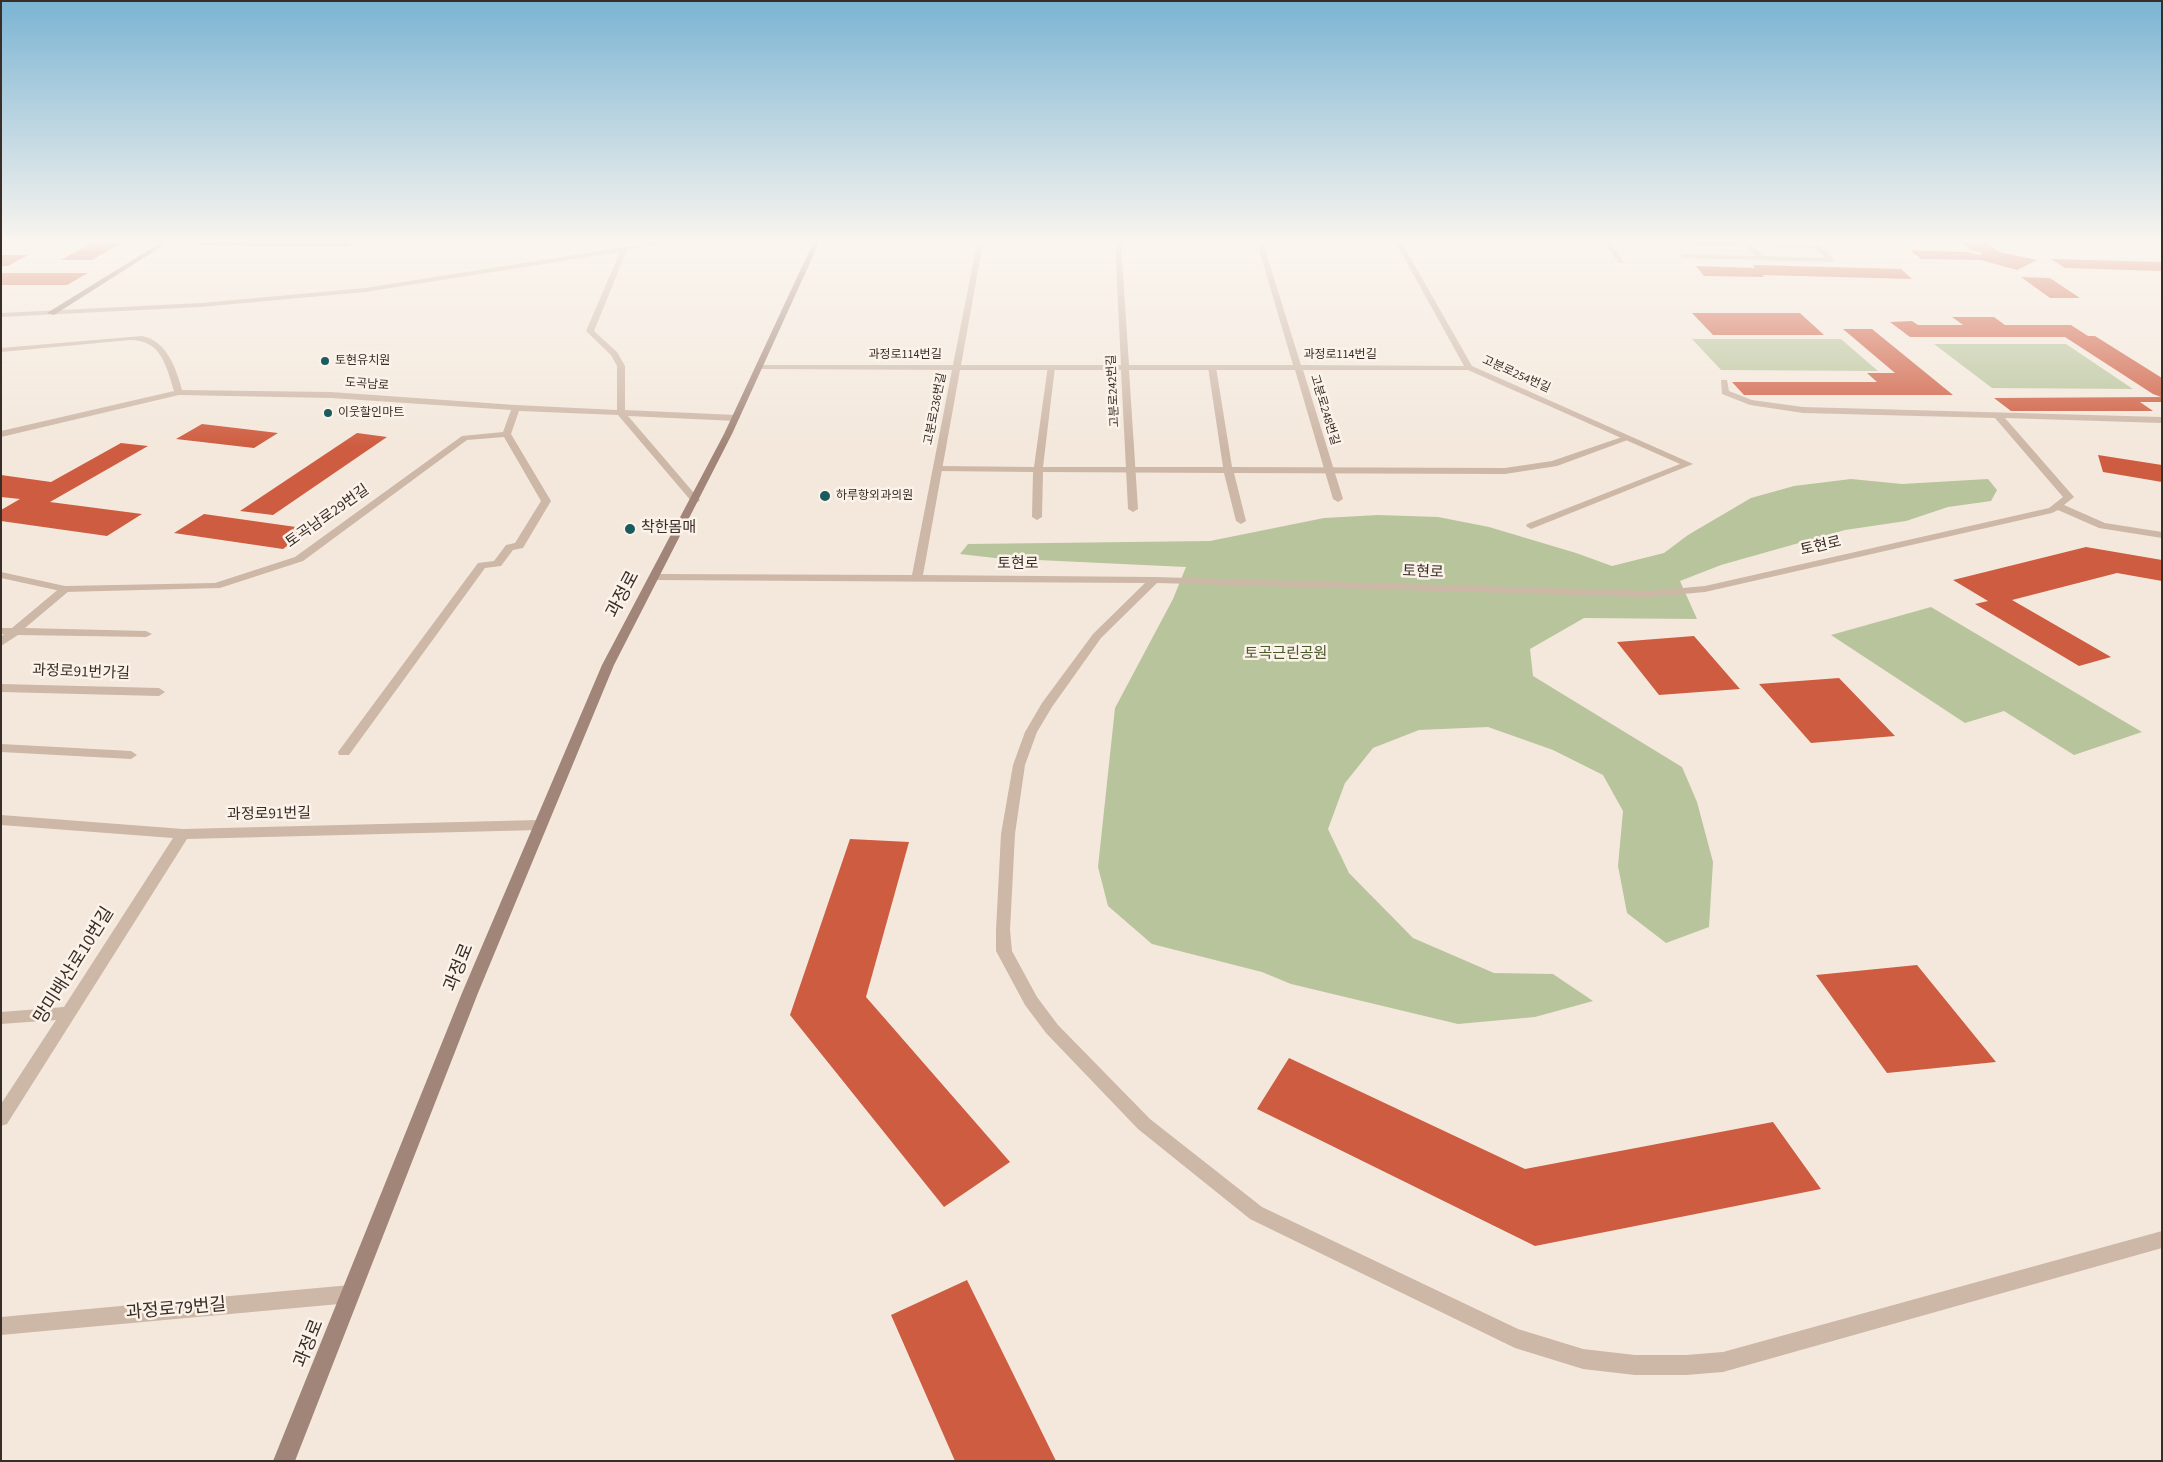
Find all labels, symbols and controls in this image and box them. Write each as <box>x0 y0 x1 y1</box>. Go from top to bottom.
street label: 과정로114번길 <box>868 348 942 362</box>
street label: 과정로114번길 <box>1303 348 1377 362</box>
place label: 토현유치원 <box>335 354 390 368</box>
street label: 고분로242번길 <box>1105 354 1123 428</box>
street label: 고분로254번길 <box>1480 354 1552 396</box>
marker: 토현유치원 <box>319 355 331 367</box>
street label: 고분로236번길 <box>922 372 950 446</box>
street label: 고분로248번길 <box>1306 373 1342 447</box>
street label: 도곡남로 <box>344 376 390 394</box>
place label: 이웃할인마트 <box>338 406 404 420</box>
marker: 이웃할인마트 <box>322 407 334 419</box>
street label: 토곡남로29번길 <box>283 482 373 552</box>
marker: 하루항외과의원 <box>818 489 832 503</box>
place label: 하루항외과의원 <box>836 489 913 503</box>
place label: 착한몸매 <box>641 520 696 538</box>
marker: 착한몸매 <box>623 522 637 536</box>
street label: 토현로 <box>1799 534 1843 560</box>
street label: 토현로 <box>997 556 1039 574</box>
street label: 토현로 <box>1402 563 1444 583</box>
street label: 과정로 <box>603 568 645 622</box>
park label: 토곡근린공원 <box>1245 646 1327 664</box>
street label: 과정로91번가길 <box>32 662 130 684</box>
street label: 과정로91번길 <box>227 805 311 825</box>
street label: 망미배산로10번길 <box>30 904 120 1028</box>
street label: 과정로 <box>441 941 479 995</box>
street label: 과정로79번길 <box>125 1295 227 1325</box>
street label: 과정로 <box>291 1317 329 1371</box>

